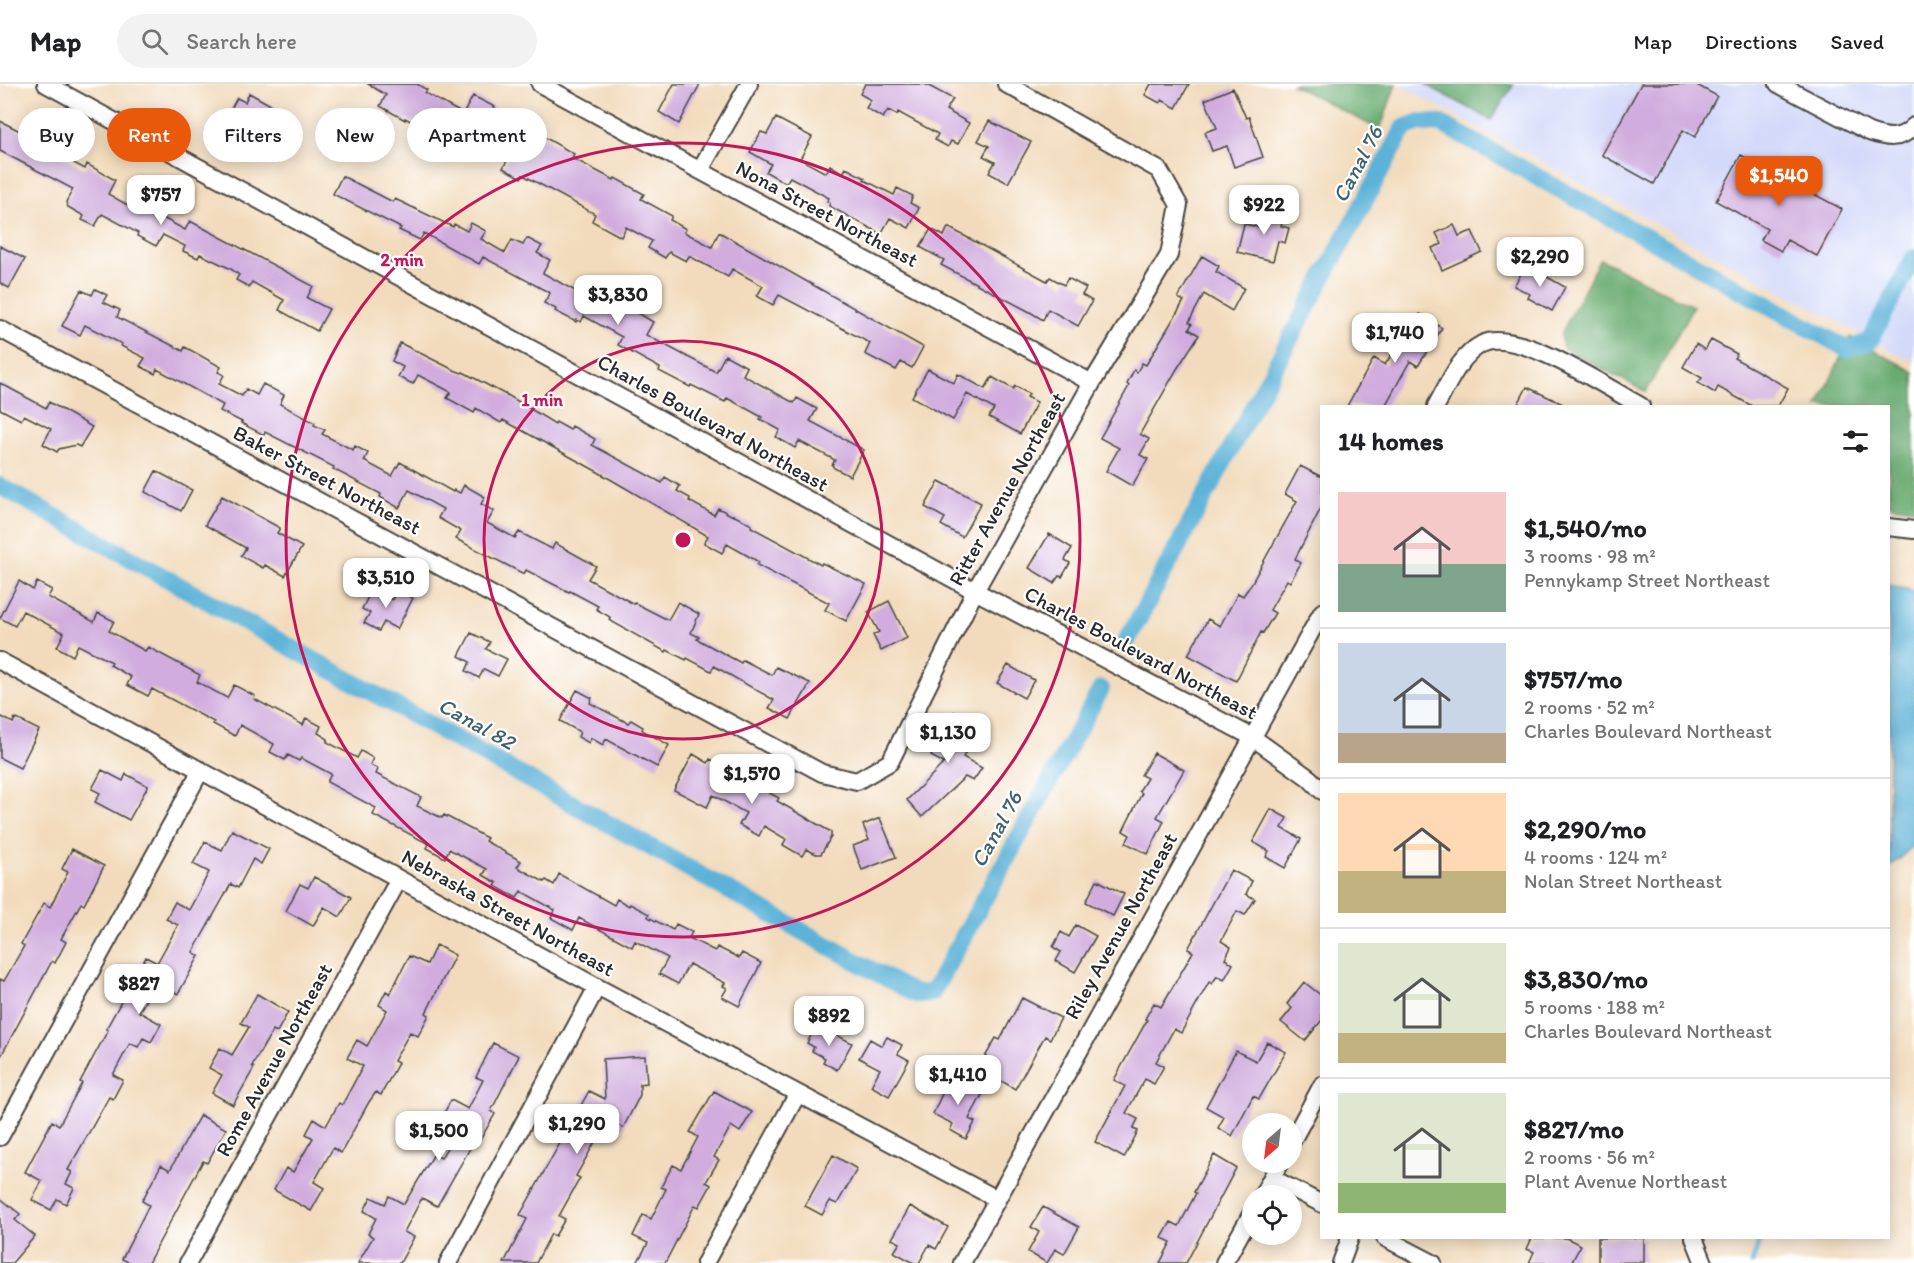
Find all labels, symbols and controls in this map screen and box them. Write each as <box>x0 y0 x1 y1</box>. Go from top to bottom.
search box <box>117 14 537 68</box>
text: Map <box>30 24 81 58</box>
icon: search <box>138 25 171 58</box>
text: Search here <box>186 28 297 55</box>
text: Map <box>1634 29 1672 54</box>
text: Directions <box>1705 29 1797 54</box>
text: Saved <box>1830 29 1884 54</box>
chip: Buy <box>18 108 95 162</box>
chip: Rent <box>107 108 191 162</box>
chip: Filters <box>203 108 303 162</box>
chip: New <box>315 108 395 162</box>
chip: Apartment <box>407 108 547 162</box>
water label: Canal 76 <box>1326 120 1389 207</box>
street label: Nona Street Northeast <box>732 155 923 272</box>
pin: $1,540 <box>1730 156 1828 207</box>
text: $1,540 <box>1750 163 1809 187</box>
pin: $757 <box>125 175 197 226</box>
text: $757 <box>141 182 181 206</box>
pin: $922 <box>1228 185 1300 236</box>
text: $922 <box>1243 192 1285 216</box>
pin: $2,290 <box>1491 237 1589 288</box>
text: $2,290 <box>1511 244 1569 268</box>
text: 2 min <box>381 249 424 271</box>
pin: $3,830 <box>569 275 667 326</box>
text: $3,830 <box>588 282 648 306</box>
pin: $1,740 <box>1346 313 1444 364</box>
text: $1,740 <box>1366 320 1424 344</box>
street label: Charles Boulevard Northeast <box>593 348 833 497</box>
street label: Ritter Avenue Northeast <box>943 388 1070 590</box>
text: 1 min <box>521 389 563 411</box>
street label: Baker Street Northeast <box>229 419 425 540</box>
text: 14 homes <box>1338 425 1444 457</box>
icon: filters <box>1839 425 1872 458</box>
text: $1,540/mo <box>1524 512 1647 544</box>
icon: home <box>1386 516 1458 588</box>
centre of rings <box>673 530 693 550</box>
text: 3 rooms · 98 m² <box>1524 544 1656 568</box>
pin: $3,510 <box>337 558 435 609</box>
text: $3,510 <box>357 565 415 589</box>
text: Pennykamp Street Northeast <box>1524 568 1770 592</box>
street label: Charles Boulevard Northeast <box>1020 580 1262 725</box>
text: $757/mo <box>1524 663 1623 695</box>
icon: home <box>1386 667 1458 739</box>
water label: Canal 82 <box>434 691 521 756</box>
text: 2 rooms · 52 m² <box>1524 695 1655 719</box>
pin: $1,130 <box>899 713 997 764</box>
text: Charles Boulevard Northeast <box>1524 719 1772 743</box>
text: $1,130 <box>920 720 976 744</box>
pin: $1,570 <box>703 754 801 805</box>
text: $1,570 <box>724 761 780 785</box>
water label: Canal 76 <box>965 785 1029 872</box>
text: $2,290/mo <box>1524 813 1646 845</box>
icon: home <box>1386 817 1458 889</box>
street label: Riley Avenue Northeast <box>1059 828 1182 1023</box>
street label: Nebraska Street Northeast <box>397 844 619 982</box>
text: 4 rooms · 124 m² <box>1524 845 1667 869</box>
text: Nolan Street Northeast <box>1524 869 1722 893</box>
street label: Rome Avenue Northeast <box>210 959 337 1161</box>
text: $3,830/mo <box>1524 963 1648 995</box>
pin: $827 <box>103 964 175 1015</box>
icon: home <box>1386 967 1458 1039</box>
text: $827 <box>118 971 160 995</box>
text: 5 rooms · 188 m² <box>1524 995 1665 1019</box>
pin: $892 <box>793 996 865 1047</box>
text: $892 <box>808 1003 850 1027</box>
text: Charles Boulevard Northeast <box>1524 1019 1772 1043</box>
pin: $1,410 <box>909 1055 1007 1106</box>
text: $1,410 <box>929 1062 987 1086</box>
pin: $1,290 <box>528 1104 626 1155</box>
pin: $1,500 <box>390 1111 488 1162</box>
text: $1,290 <box>548 1111 606 1135</box>
north arrow <box>1242 1113 1302 1173</box>
map controls <box>1242 1113 1302 1245</box>
text: $827/mo <box>1524 1113 1624 1145</box>
icon: home <box>1386 1117 1458 1189</box>
text: $1,500 <box>409 1118 469 1142</box>
text: 2 rooms · 56 m² <box>1524 1145 1655 1169</box>
text: Plant Avenue Northeast <box>1524 1169 1727 1193</box>
button: locate <box>1242 1185 1302 1245</box>

